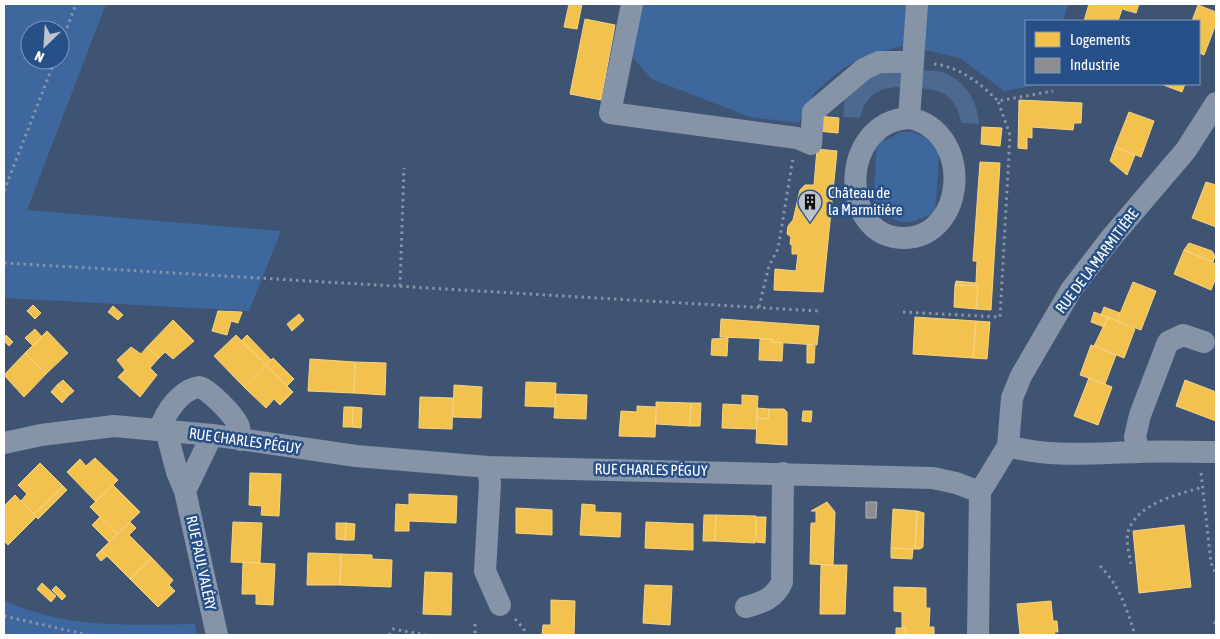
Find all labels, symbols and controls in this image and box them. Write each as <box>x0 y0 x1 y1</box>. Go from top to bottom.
north arrow <box>20 20 70 70</box>
legend <box>1025 20 1200 85</box>
text: Logements <box>1070 31 1130 48</box>
text: N <box>32 48 47 66</box>
text: Industrie <box>1070 56 1120 73</box>
place label: Château de la Marmitiére <box>828 184 903 218</box>
building icon: Château de la Marmitiére <box>797 189 823 223</box>
street label: RUE DE LA MARMITIÈRE <box>1052 205 1142 316</box>
street label: RUE CHARLES PÉGUY <box>188 424 302 457</box>
street label: RUE CHARLES PÉGUY <box>594 460 708 479</box>
street label: RUE PAUL VALÉRY <box>183 514 220 612</box>

